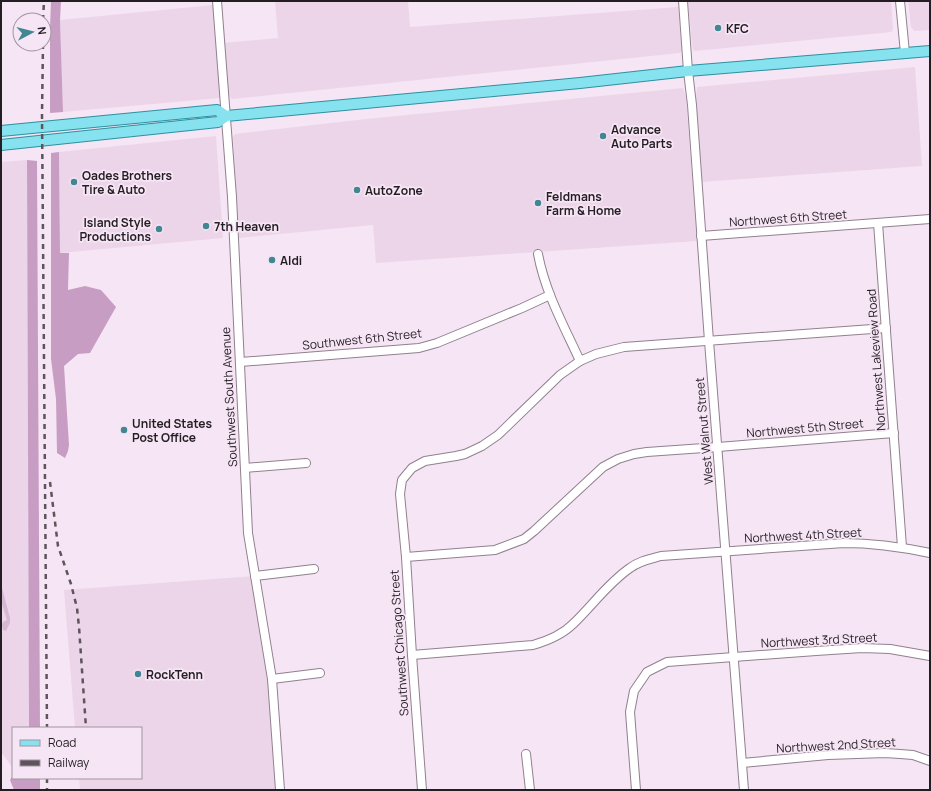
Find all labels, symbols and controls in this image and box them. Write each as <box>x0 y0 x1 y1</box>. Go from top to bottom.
north arrow <box>12 12 52 52</box>
place label: KFC <box>726 20 749 37</box>
marker: KFC <box>713 23 723 33</box>
text: N <box>34 26 50 36</box>
place label: Advance Auto Parts <box>611 121 673 152</box>
marker: Advance Auto Parts <box>598 131 608 141</box>
place label: Oades Brothers Tire & Auto <box>82 167 173 198</box>
marker: Oades Brothers Tire & Auto <box>69 177 79 187</box>
place label: AutoZone <box>365 182 423 199</box>
marker: AutoZone <box>352 185 362 195</box>
place label: Feldmans Farm & Home <box>546 188 621 219</box>
marker: Feldmans Farm & Home <box>533 198 543 208</box>
street label: Northwest 6th Street <box>729 205 848 231</box>
place label: Island Style Productions <box>79 214 151 245</box>
place label: 7th Heaven <box>214 218 279 235</box>
marker: 7th Heaven <box>201 221 211 231</box>
marker: Island Style Productions <box>154 224 164 234</box>
place label: Aldi <box>280 252 302 269</box>
marker: Aldi <box>267 255 277 265</box>
street label: Northwest Lakeview Road <box>863 288 889 432</box>
street label: Southwest 6th Street <box>301 324 423 354</box>
street label: Southwest South Avenue <box>217 327 241 467</box>
street label: West Walnut Street <box>691 376 717 485</box>
street label: Northwest 5th Street <box>746 414 864 442</box>
place label: United States Post Office <box>132 415 212 446</box>
marker: United States Post Office <box>119 425 129 435</box>
street label: Northwest 4th Street <box>744 523 862 547</box>
street label: Southwest Chicago Street <box>385 569 413 717</box>
street label: Northwest 3rd Street <box>760 628 878 652</box>
place label: RockTenn <box>146 666 203 683</box>
marker: RockTenn <box>133 669 143 679</box>
legend <box>12 727 142 779</box>
street label: Northwest 2nd Street <box>776 733 896 757</box>
text: Road <box>48 734 76 751</box>
text: Railway <box>48 754 90 771</box>

